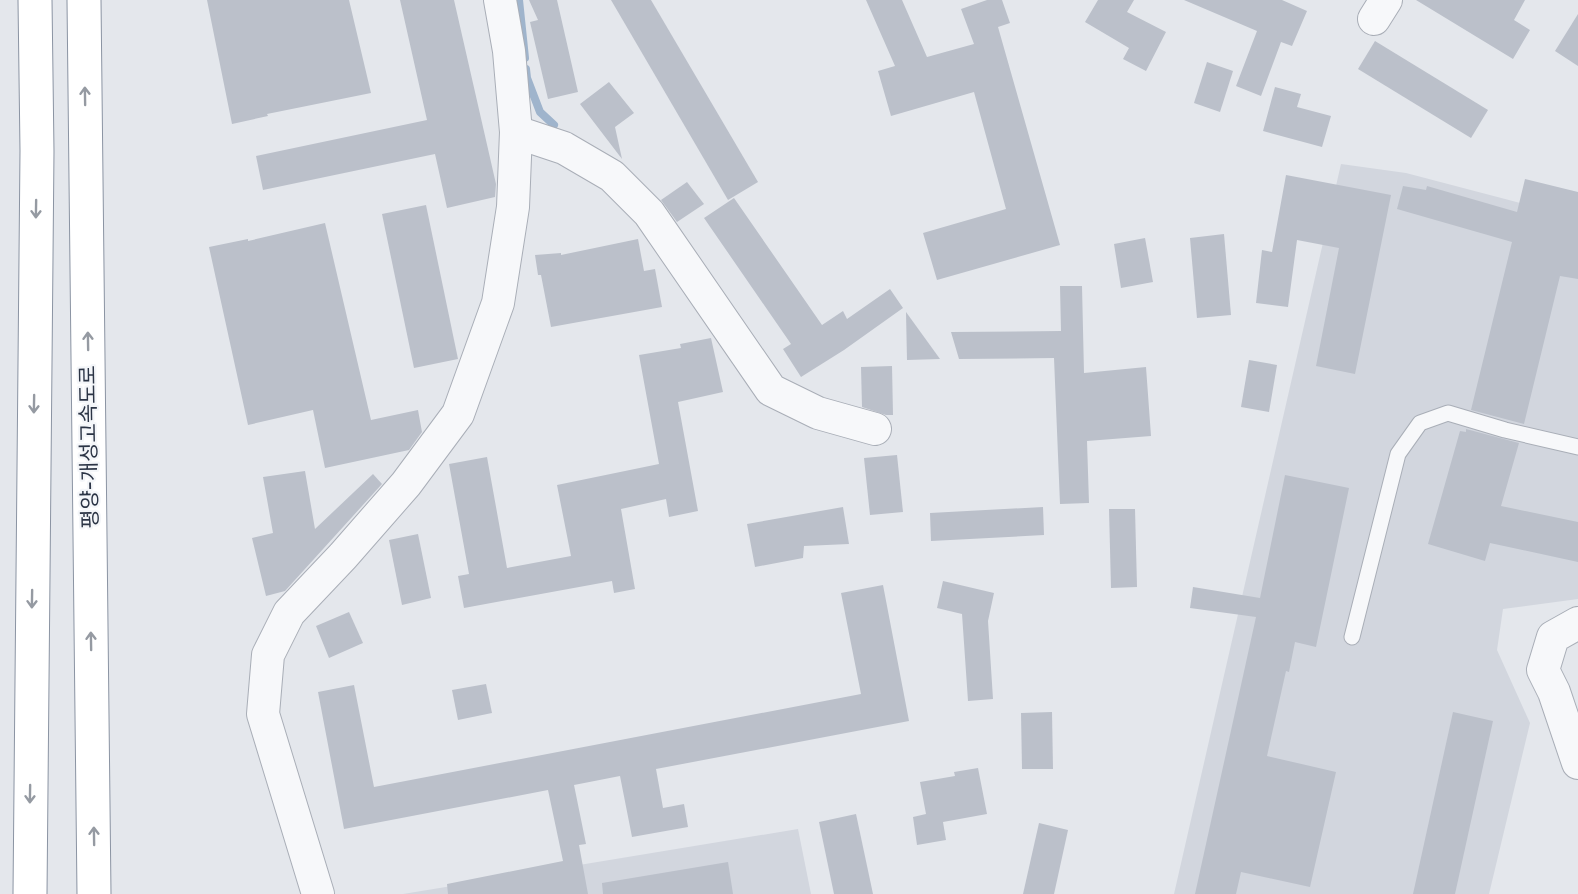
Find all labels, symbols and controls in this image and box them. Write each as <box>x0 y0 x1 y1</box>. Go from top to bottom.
one-way arrow <box>79 86 91 106</box>
one-way arrow <box>31 199 42 219</box>
one-way arrow <box>82 331 94 351</box>
street label: 평양-개성고속도로 <box>75 365 102 529</box>
one-way arrow <box>29 394 40 414</box>
one-way arrow <box>27 589 38 609</box>
one-way arrow <box>85 631 97 651</box>
one-way arrow <box>25 784 36 804</box>
one-way arrow <box>88 826 99 846</box>

